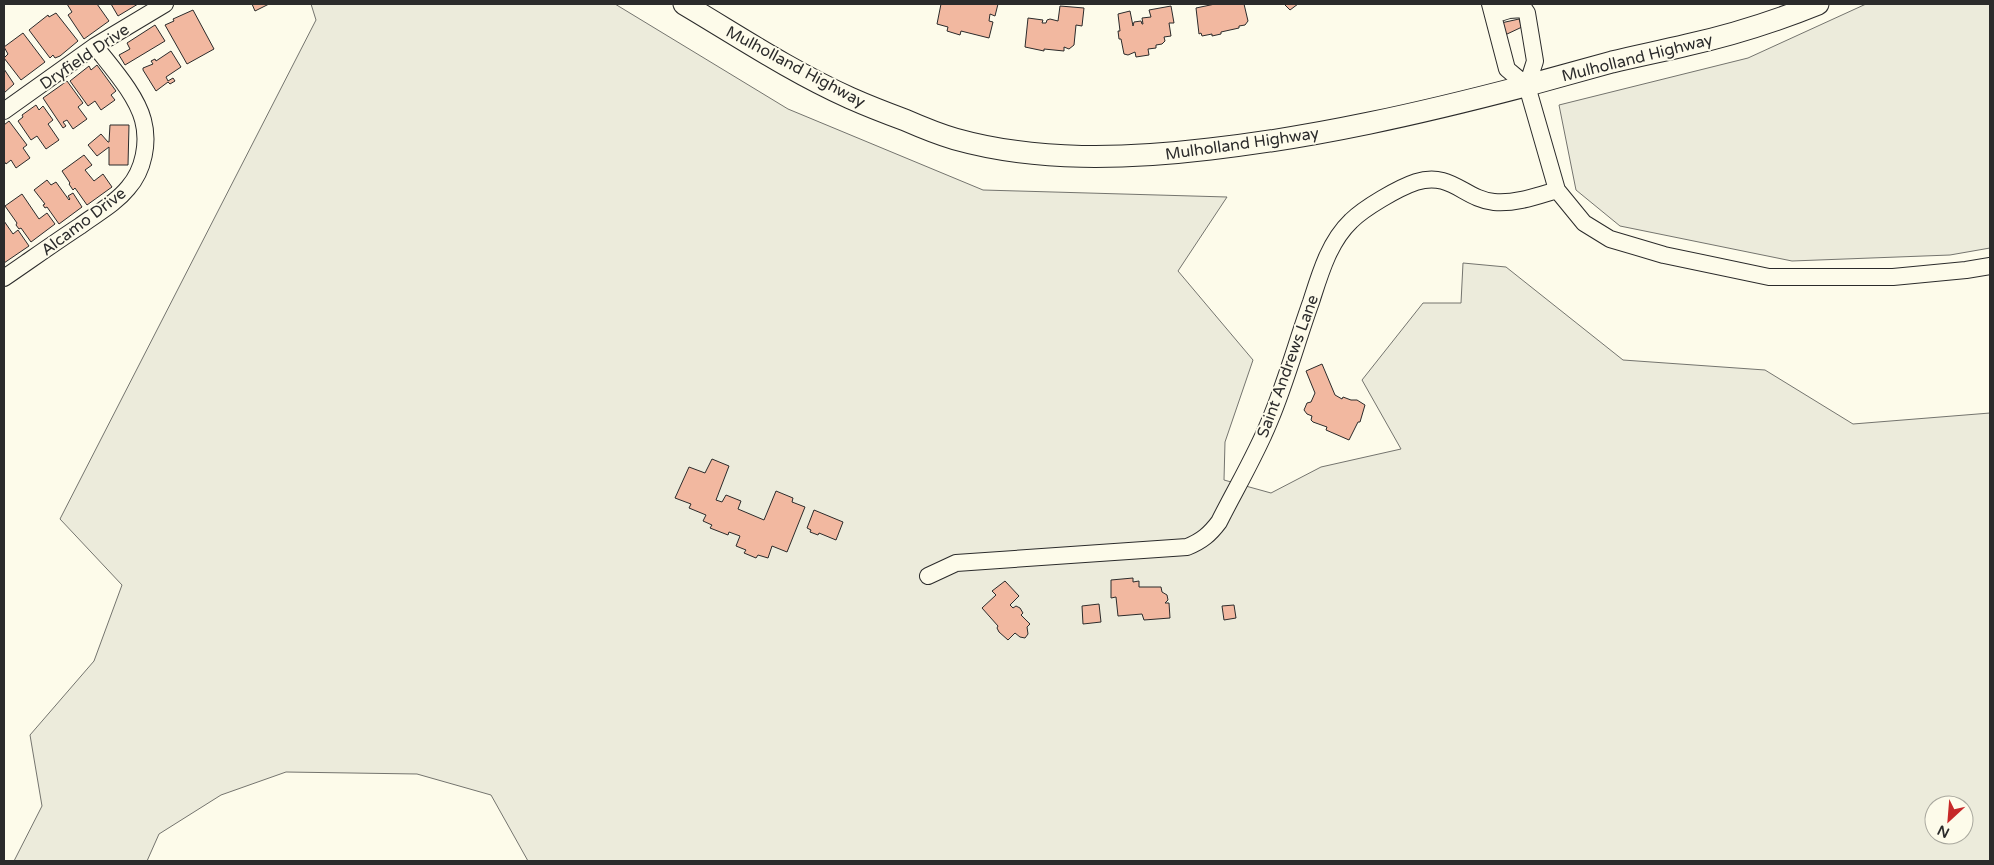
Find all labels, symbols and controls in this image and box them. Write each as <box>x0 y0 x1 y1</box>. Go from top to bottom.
street label: Dryfield Drive <box>36 20 133 94</box>
street label: Mulholland Highway <box>722 22 869 112</box>
street label: Mulholland Highway <box>1560 29 1715 86</box>
street label: Mulholland Highway <box>1164 123 1321 165</box>
street label: Alcamo Drive <box>37 183 130 260</box>
street label: Saint Andrews Lane <box>1253 292 1323 441</box>
north arrow <box>1924 795 1974 845</box>
text: N <box>1935 821 1952 841</box>

